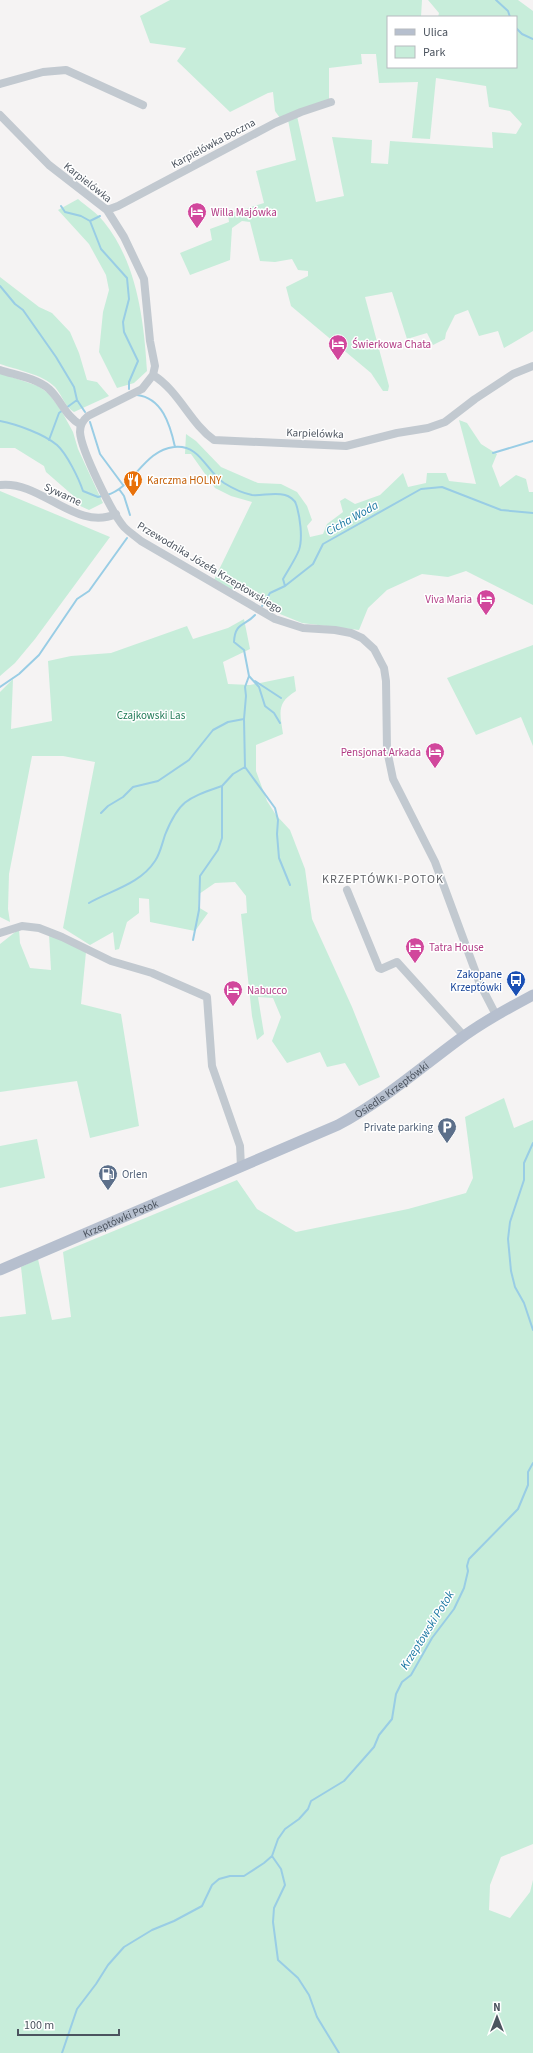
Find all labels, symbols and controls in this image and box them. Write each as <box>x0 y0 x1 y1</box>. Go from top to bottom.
legend <box>387 16 517 68</box>
text: Ulica <box>423 24 448 41</box>
text: Park <box>423 44 445 61</box>
street label: Karpielówka Boczna <box>168 115 258 172</box>
street label: Karpielówka <box>60 159 115 206</box>
hotel icon: Willa Majówka <box>186 201 208 229</box>
place label: Willa Majówka <box>211 205 277 220</box>
hotel icon: Świerkowa Chata <box>327 333 349 361</box>
place label: Świerkowa Chata <box>352 337 431 352</box>
street label: Karpielówka <box>286 425 344 442</box>
restaurant icon: Karczma HOLNY <box>122 469 144 497</box>
place label: Karczma HOLNY <box>147 473 222 488</box>
street label: Sywarne <box>42 479 84 510</box>
water label: Cicha Woda <box>323 497 382 540</box>
street label: Przewodnika Józefa Krzeptowskiego <box>134 518 285 617</box>
hotel icon: Viva Maria <box>475 588 497 616</box>
place label: Viva Maria <box>425 592 472 607</box>
park label: Czajkowski Las <box>117 708 186 723</box>
hotel icon: Pensjonat Arkada <box>424 741 446 769</box>
place label: Pensjonat Arkada <box>341 745 421 760</box>
district label: KRZEPTÓWKI-POTOK <box>322 871 444 888</box>
hotel icon: Tatra House <box>404 936 426 964</box>
place label: Tatra House <box>429 940 484 955</box>
place label: Zakopane Krzeptówki <box>450 967 503 995</box>
bus stop icon: Zakopane Krzeptówki <box>505 969 527 997</box>
hotel icon: Nabucco <box>222 979 244 1007</box>
place label: Nabucco <box>247 983 287 998</box>
street label: Osiedle Krzeptówki <box>352 1058 432 1122</box>
parking icon: Private parking <box>436 1116 458 1144</box>
place label: Private parking <box>364 1120 433 1135</box>
fuel station icon: Orlen <box>97 1163 119 1191</box>
place label: Orlen <box>122 1167 147 1182</box>
street label: Krzeptówki Potok <box>81 1196 161 1242</box>
water label: Krzeptowski Potok <box>396 1587 459 1673</box>
north arrow <box>477 1997 517 2037</box>
text: N <box>493 2000 501 2015</box>
scale bar <box>18 2011 119 2037</box>
text: 100 m <box>24 2017 54 2034</box>

